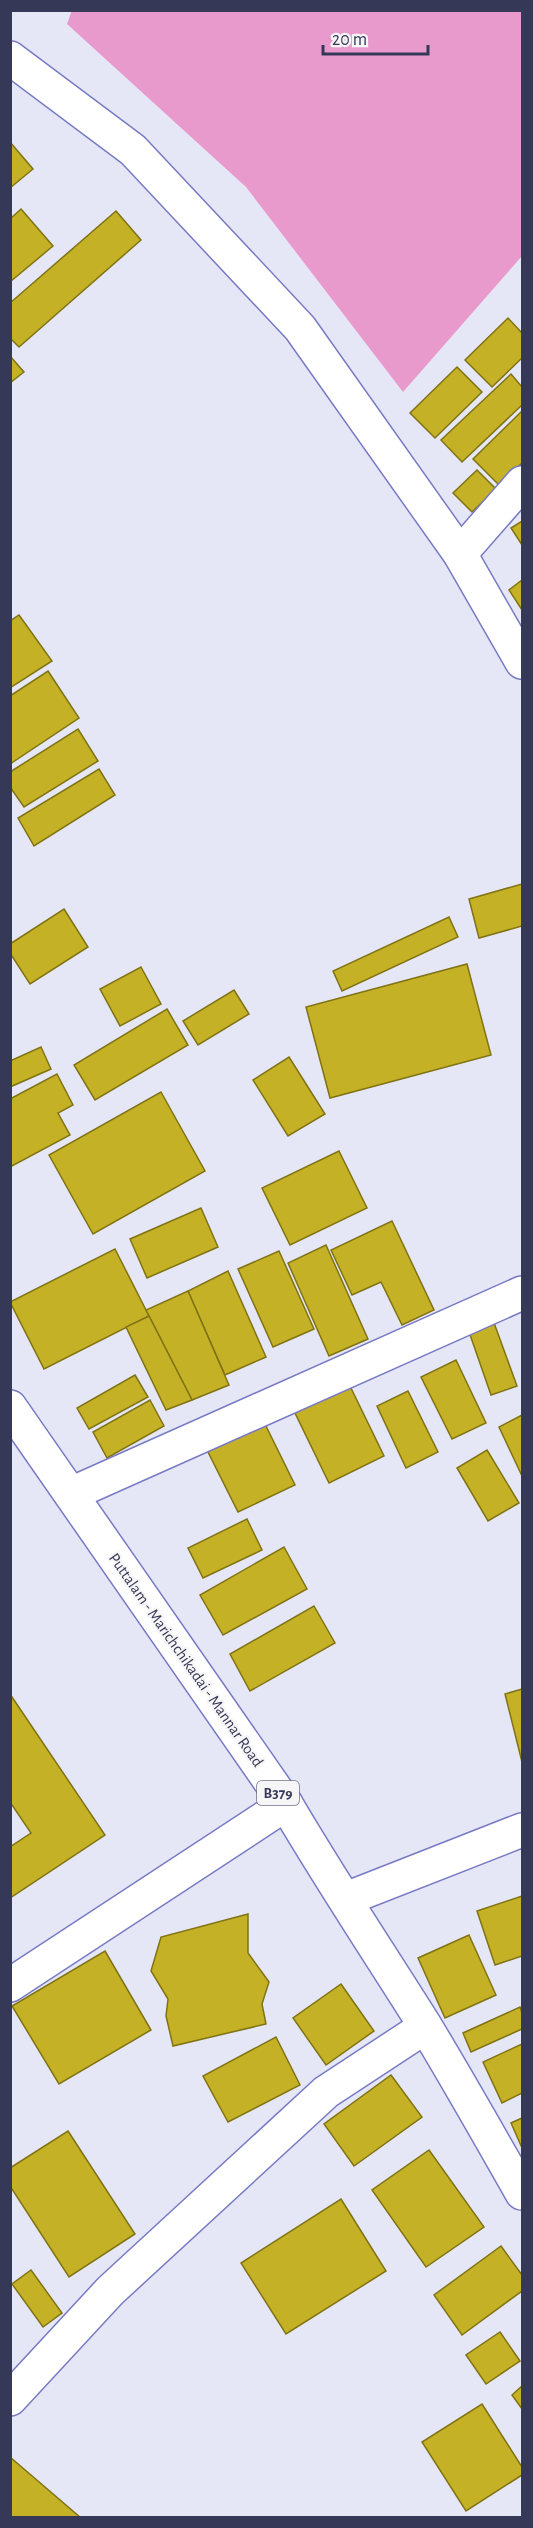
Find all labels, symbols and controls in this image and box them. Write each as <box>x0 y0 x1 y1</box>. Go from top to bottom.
scale bar <box>323 18 428 56</box>
text: 20 m <box>332 31 367 49</box>
street label: Puttalam - Marichchikadai - Mannar Road <box>106 1550 266 1770</box>
road number: B379 <box>257 1781 299 1805</box>

